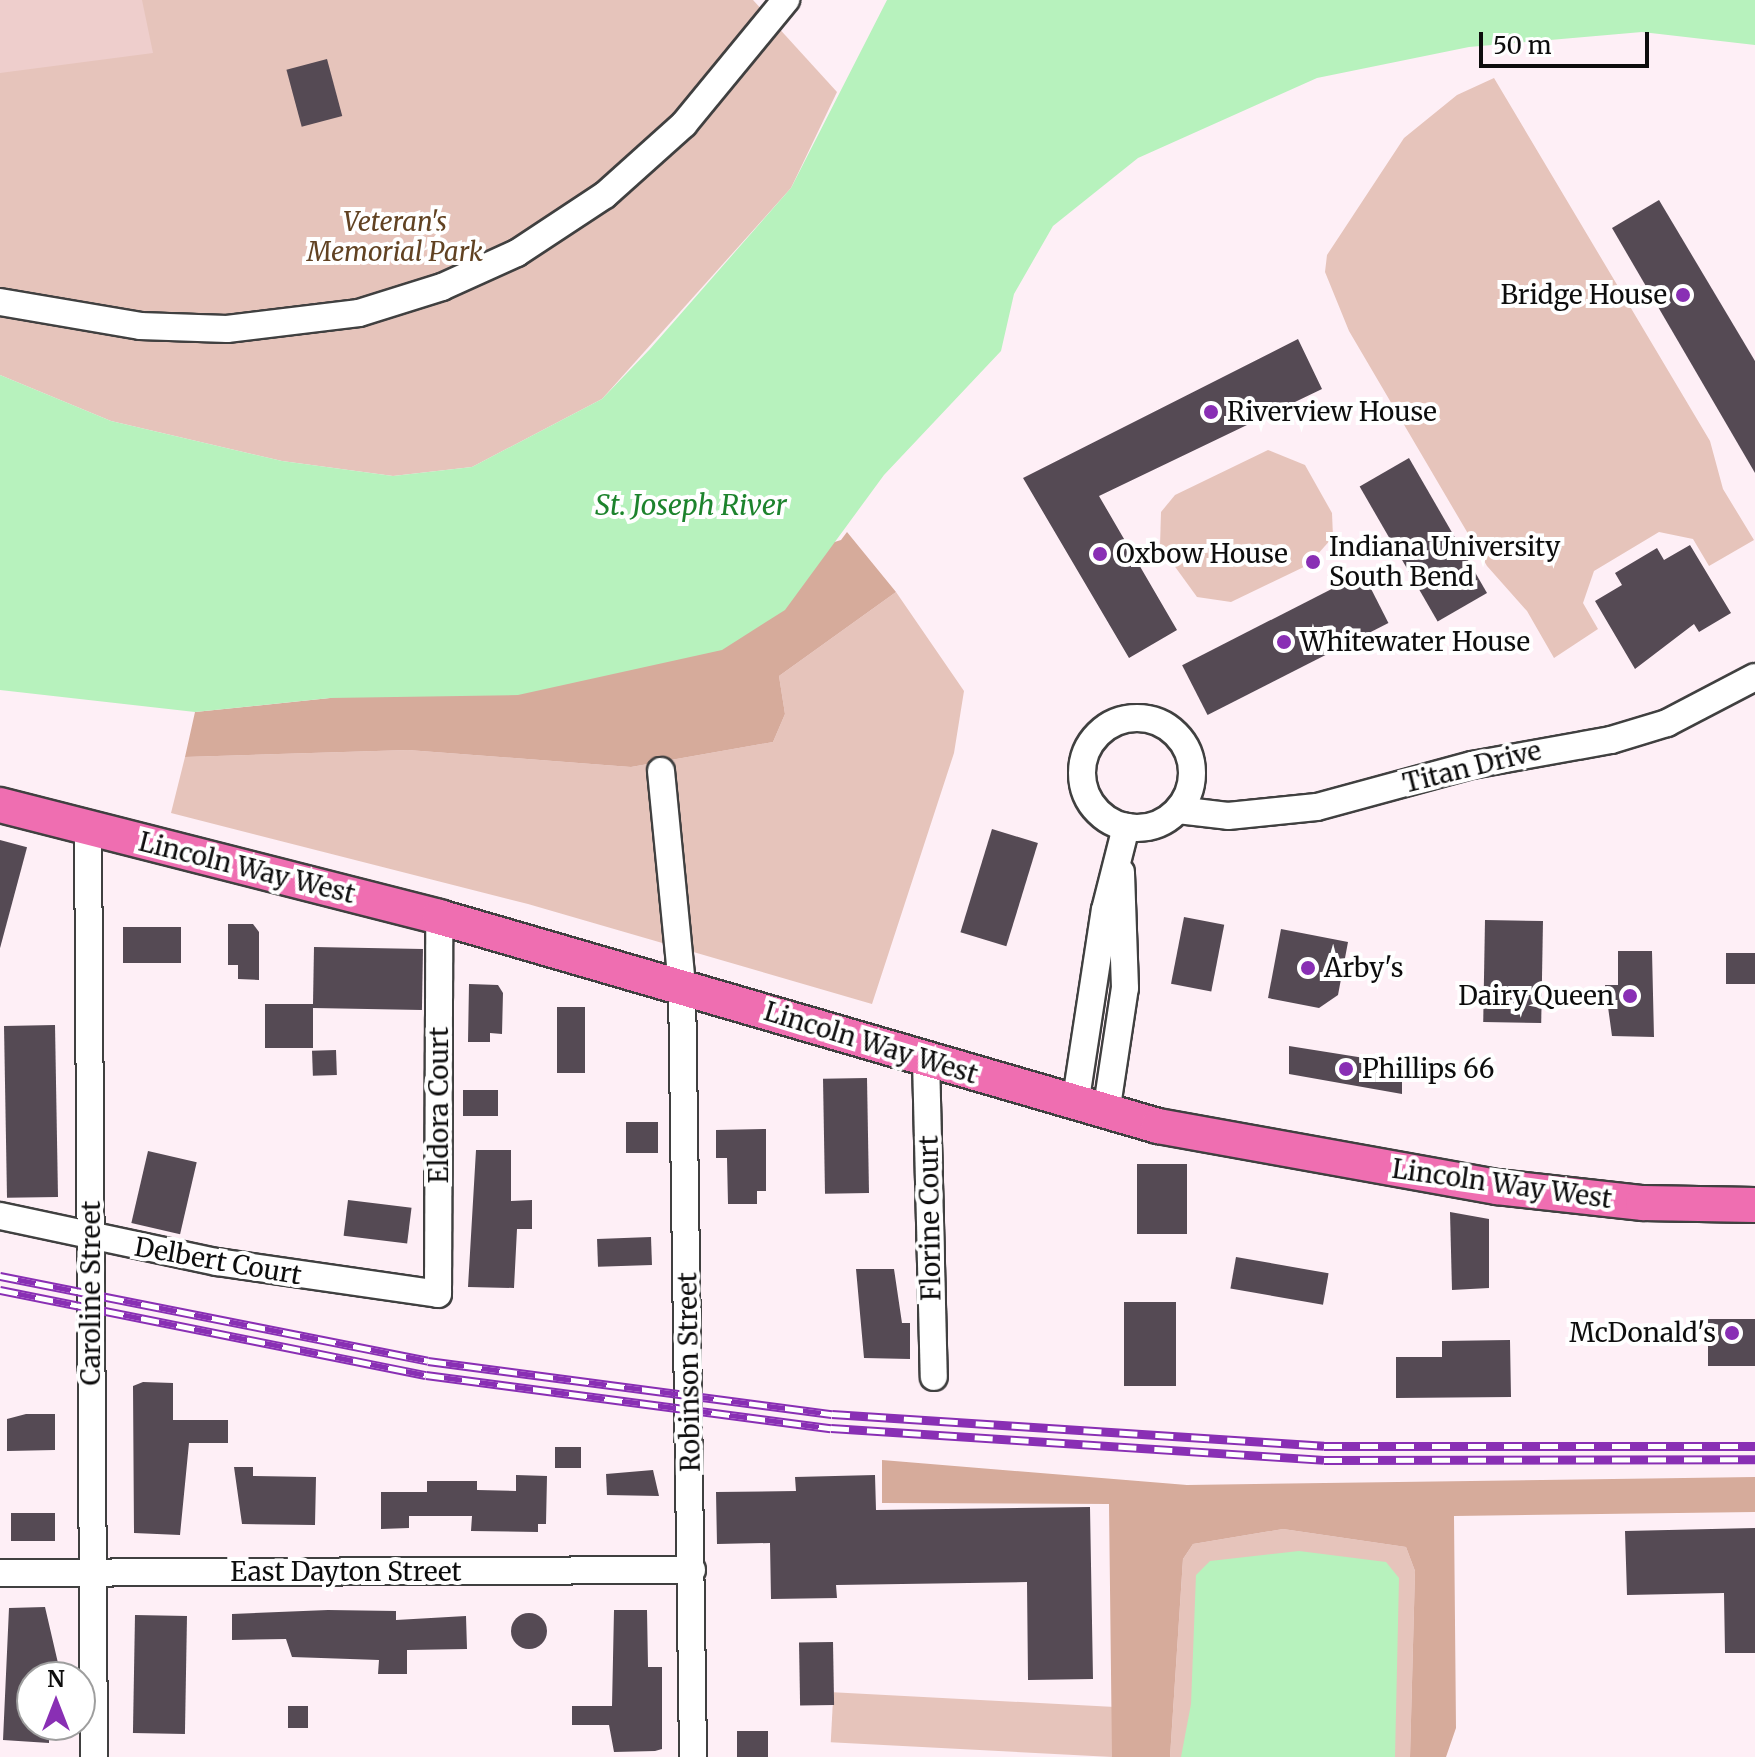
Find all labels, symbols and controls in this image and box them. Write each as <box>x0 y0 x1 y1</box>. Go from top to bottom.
scale bar <box>1483 16 1653 66</box>
text: 50 m <box>1493 30 1552 61</box>
park label: Veteran's Memorial Park <box>307 206 483 268</box>
place label: Bridge House <box>1500 279 1667 311</box>
marker: Bridge House <box>1674 286 1692 304</box>
place label: Riverview House <box>1227 396 1437 428</box>
marker: Riverview House <box>1202 403 1220 421</box>
water label: St. Joseph River <box>595 488 787 522</box>
place label: Indiana University South Bend <box>1329 531 1560 592</box>
place label: Oxbow House <box>1116 538 1288 570</box>
marker: Oxbow House <box>1091 545 1109 563</box>
marker: Indiana University South Bend <box>1304 553 1322 571</box>
place label: Whitewater House <box>1300 626 1530 658</box>
marker: Whitewater House <box>1275 633 1293 651</box>
street label: Titan Drive <box>1400 735 1544 799</box>
street label: Lincoln Way West <box>136 826 358 910</box>
place label: Arby's <box>1324 952 1403 984</box>
marker: Arby's <box>1299 959 1317 977</box>
place label: Dairy Queen <box>1458 980 1614 1012</box>
marker: Dairy Queen <box>1621 987 1639 1005</box>
street label: Lincoln Way West <box>760 996 982 1090</box>
street label: Eldora Court <box>423 1027 455 1183</box>
place label: Phillips 66 <box>1362 1053 1494 1085</box>
marker: Phillips 66 <box>1337 1060 1355 1078</box>
street label: Florine Court <box>913 1135 947 1301</box>
street label: Lincoln Way West <box>1390 1153 1614 1215</box>
street label: Caroline Street <box>75 1201 107 1385</box>
street label: Delbert Court <box>132 1231 304 1291</box>
street label: Robinson Street <box>672 1272 706 1472</box>
place label: McDonald's <box>1569 1317 1716 1349</box>
marker: McDonald's <box>1723 1324 1741 1342</box>
street label: East Dayton Street <box>230 1556 462 1588</box>
north arrow <box>16 1661 96 1741</box>
text: N <box>47 1665 65 1693</box>

